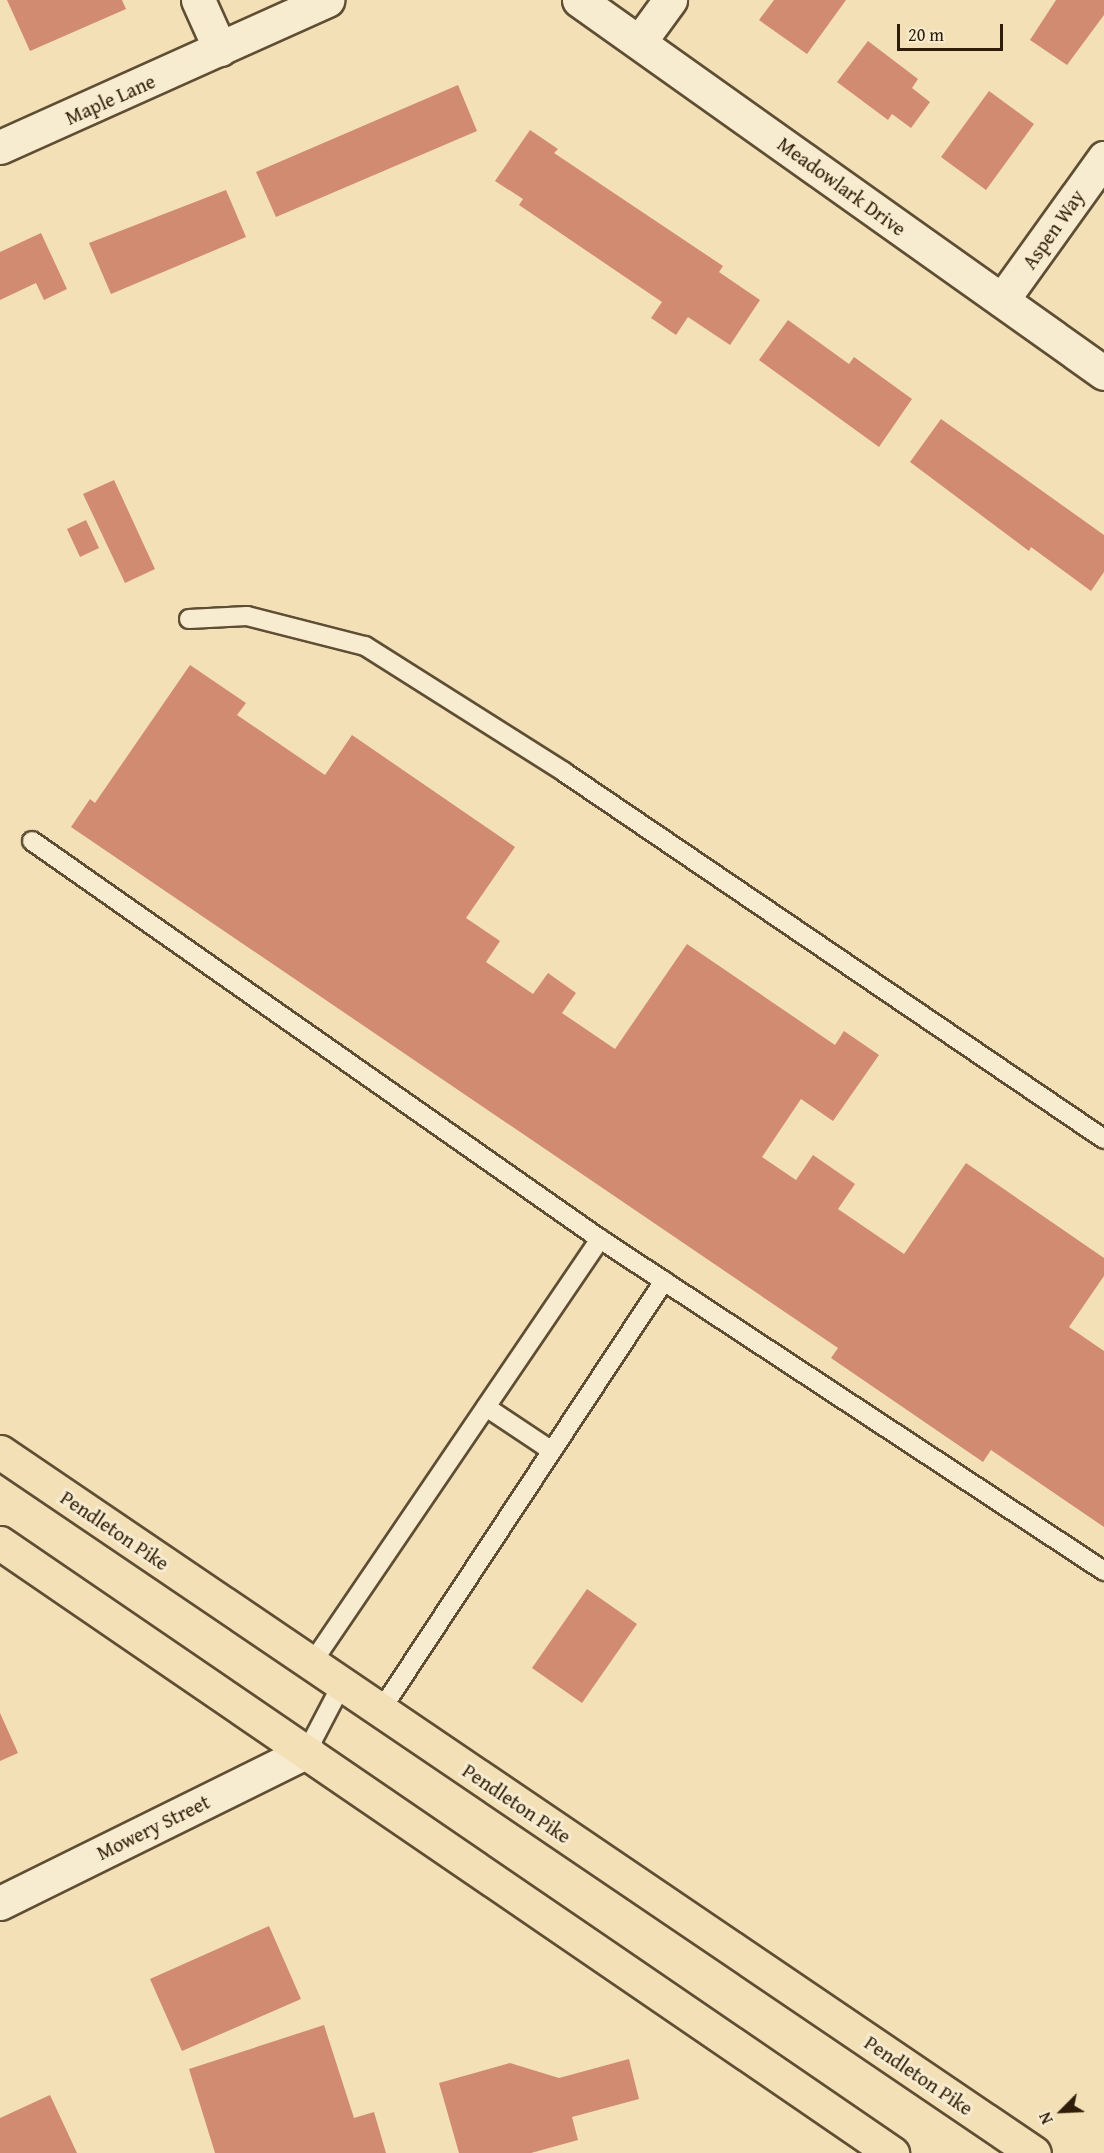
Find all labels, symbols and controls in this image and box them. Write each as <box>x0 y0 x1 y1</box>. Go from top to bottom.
scale bar <box>900 12 1006 50</box>
text: 20 m <box>908 21 944 48</box>
street label: Maple Lane <box>61 69 159 129</box>
street label: Meadowlark Drive <box>773 131 911 241</box>
street label: Aspen Way <box>1017 185 1089 273</box>
street label: Pendleton Pike <box>56 1485 174 1575</box>
street label: Pendleton Pike <box>458 1758 576 1848</box>
street label: Mowery Street <box>93 1789 213 1865</box>
street label: Pendleton Pike <box>860 2030 978 2120</box>
north arrow <box>1032 2081 1092 2141</box>
text: N <box>1032 2109 1059 2128</box>

